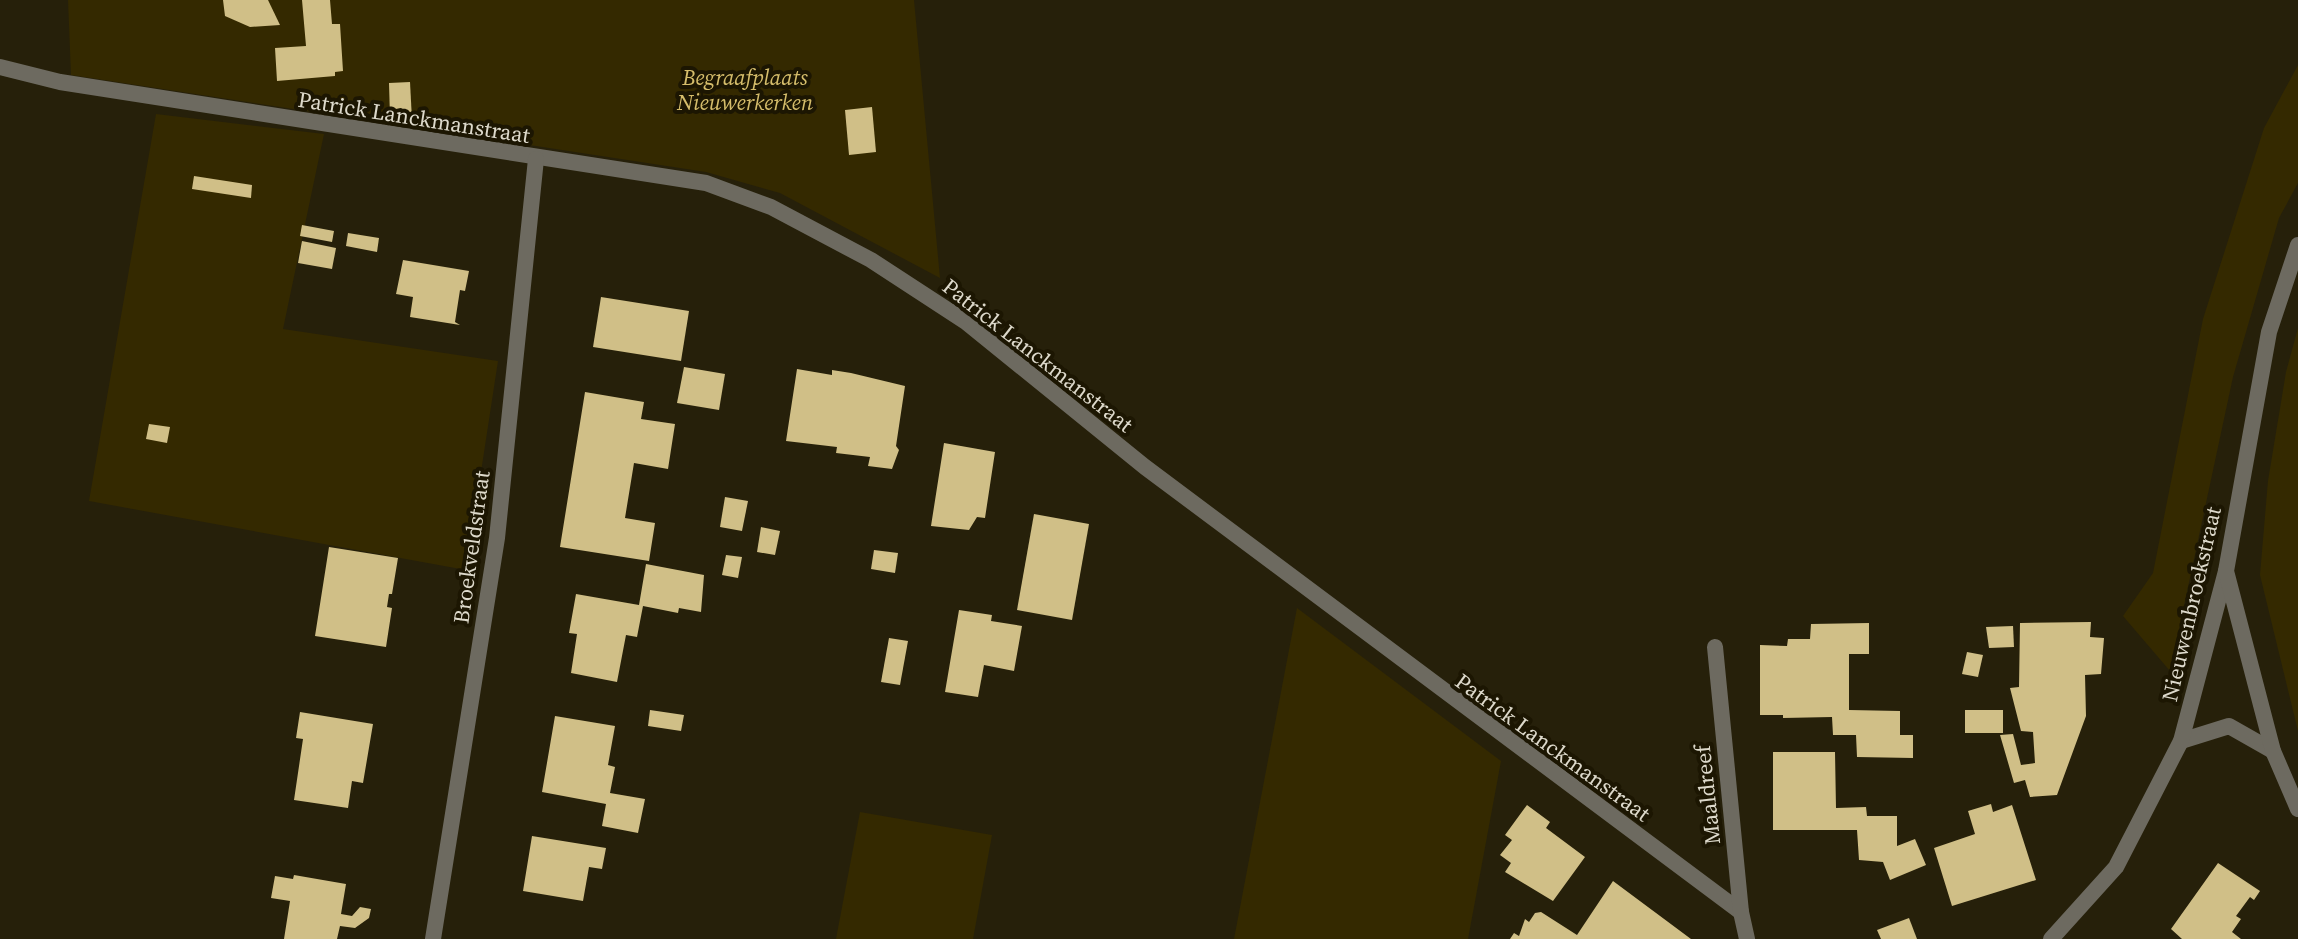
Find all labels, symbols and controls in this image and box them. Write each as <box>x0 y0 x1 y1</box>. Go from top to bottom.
park label: Begraafplaats Nieuwerkerken <box>676 62 814 117</box>
street label: Patrick Lanckmanstraat <box>296 84 533 150</box>
street label: Patrick Lanckmanstraat <box>936 271 1140 440</box>
street label: Broekveldstraat <box>445 468 497 625</box>
street label: Nieuwenbroekstraat <box>2154 503 2228 704</box>
street label: Patrick Lanckmanstraat <box>1449 666 1657 829</box>
street label: Maaldreef <box>1687 742 1727 846</box>

